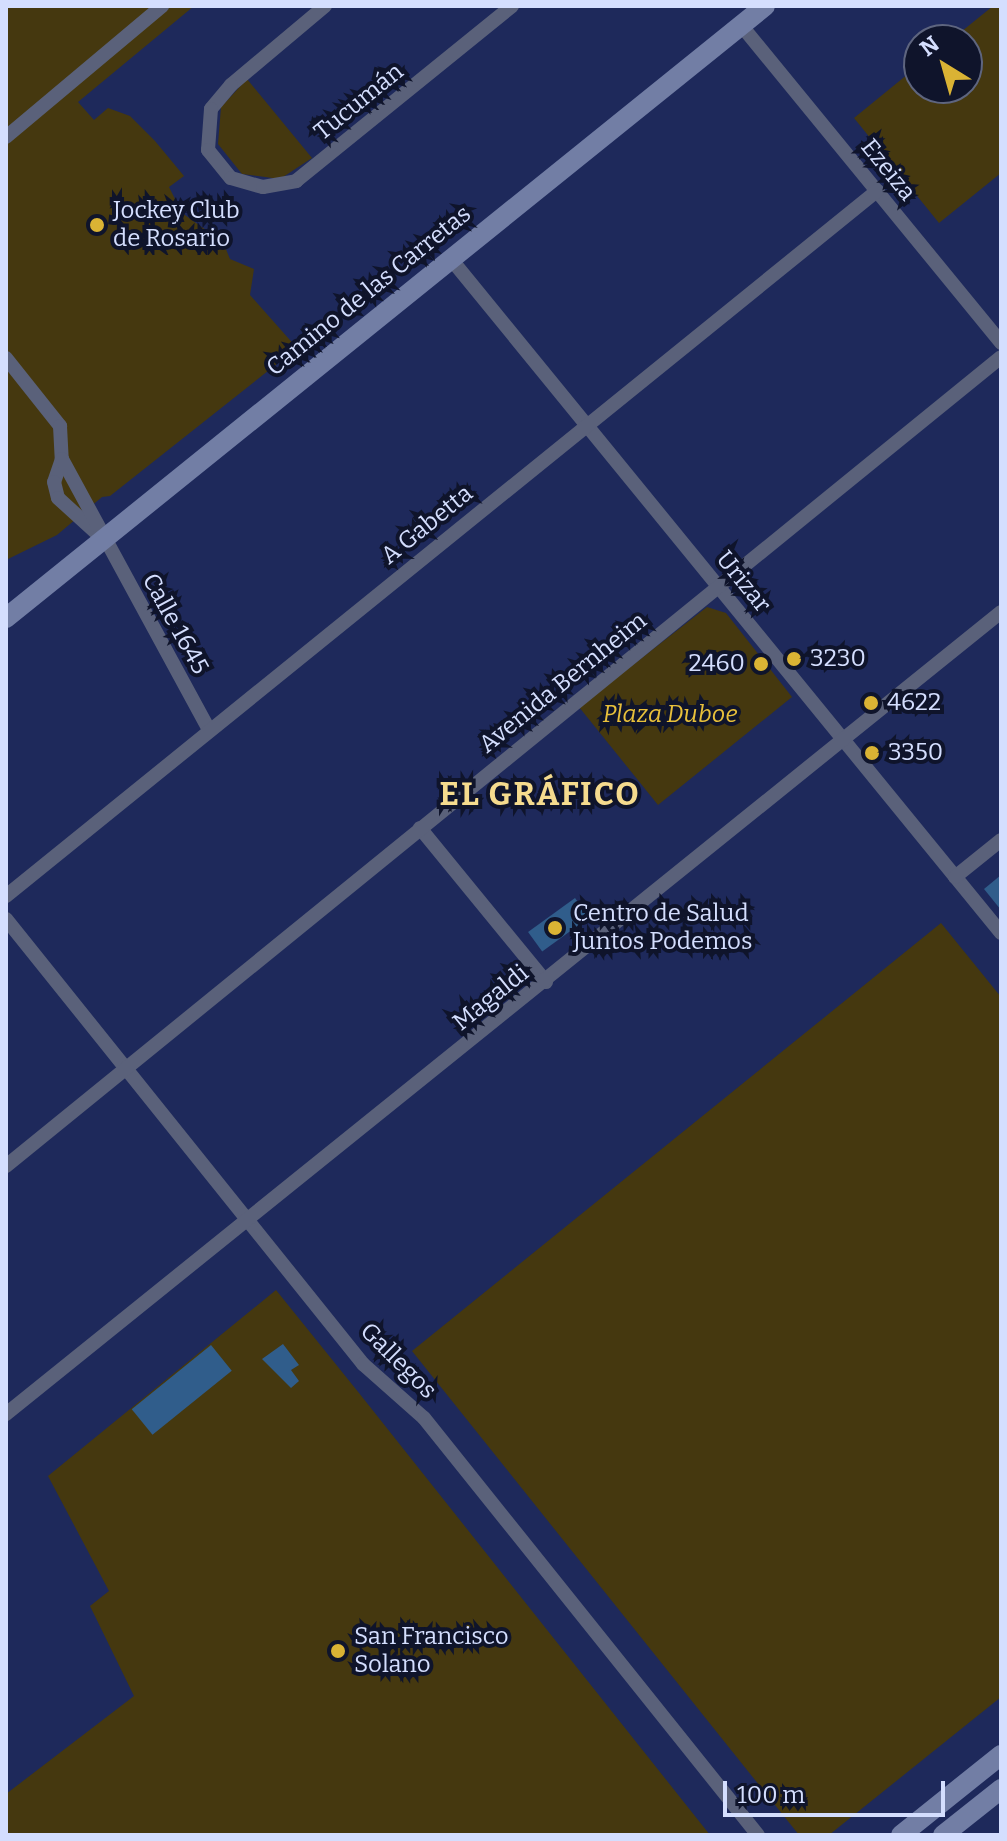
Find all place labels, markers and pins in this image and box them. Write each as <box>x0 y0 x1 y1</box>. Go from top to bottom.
place label: Jockey Club de Rosario <box>113 197 240 253</box>
marker: Jockey Club de Rosario <box>88 216 106 234</box>
place label: 3230 <box>810 645 866 673</box>
place label: 2460 <box>688 650 745 678</box>
marker: 3230 <box>785 650 803 668</box>
marker: 2460 <box>752 655 770 673</box>
place label: 4622 <box>887 689 941 717</box>
marker: 4622 <box>862 694 880 712</box>
place label: 3350 <box>888 739 943 767</box>
marker: 3350 <box>863 744 881 762</box>
place label: Centro de Salud Juntos Podemos <box>573 900 752 956</box>
marker: Centro de Salud Juntos Podemos <box>544 917 566 939</box>
place label: San Francisco Solano <box>354 1623 509 1679</box>
marker: San Francisco Solano <box>329 1642 347 1660</box>

